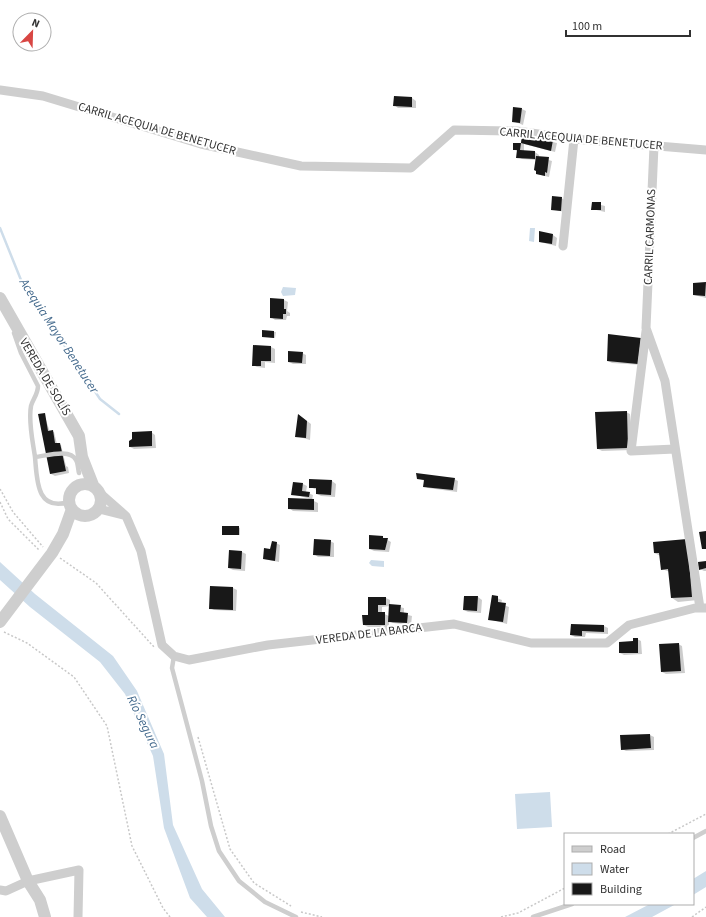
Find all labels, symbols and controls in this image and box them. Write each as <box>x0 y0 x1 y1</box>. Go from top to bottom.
north arrow <box>12 12 52 52</box>
scale bar <box>566 12 690 38</box>
text: N <box>29 15 42 32</box>
text: 100 m <box>572 18 602 35</box>
street label: CARRIL ACEQUIA DE BENETUCER <box>76 98 238 160</box>
street label: CARRIL ACEQUIA DE BENETUCER <box>499 123 663 155</box>
street label: CARRIL CARMONAS <box>640 189 660 285</box>
water label: Acequia Mayor Benetucer <box>14 274 103 398</box>
street label: VEREDA DE SOLÍS <box>15 335 75 419</box>
street label: VEREDA DE LA BARCA <box>315 619 423 649</box>
water label: Río Segura <box>122 692 164 752</box>
legend <box>564 833 694 905</box>
text: Road <box>600 841 626 858</box>
text: Water <box>600 861 630 878</box>
text: Building <box>600 881 642 898</box>

